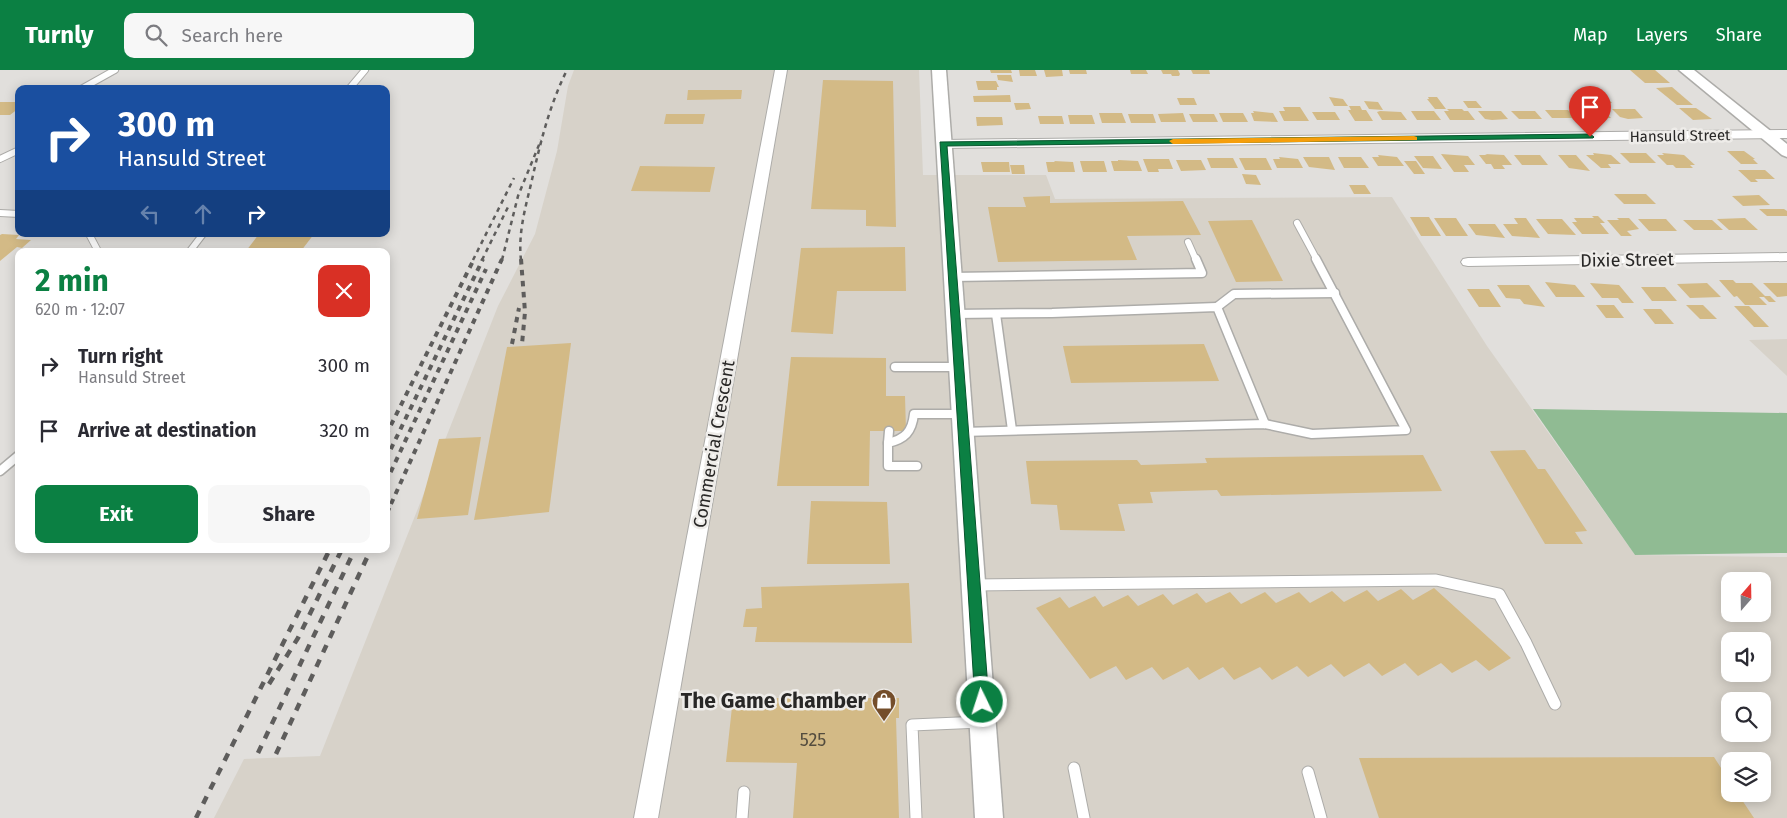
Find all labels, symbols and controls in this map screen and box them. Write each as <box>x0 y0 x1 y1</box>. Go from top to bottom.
search box <box>124 13 474 58</box>
text: Turnly <box>25 21 94 49</box>
icon: search <box>142 21 170 49</box>
text: Search here <box>182 24 283 47</box>
text: Map <box>1573 24 1608 46</box>
text: Layers <box>1636 24 1688 46</box>
text: Share <box>1716 24 1762 46</box>
pin <box>1569 86 1611 137</box>
icon: arrive <box>1576 93 1604 121</box>
text: 300 m <box>118 103 215 145</box>
icon: right <box>35 105 100 170</box>
street label: Hansuld Street <box>1629 126 1731 146</box>
text: Hansuld Street <box>118 145 266 172</box>
icon: left <box>136 200 164 228</box>
icon: ahead <box>189 200 217 228</box>
icon: right <box>242 200 270 228</box>
street label: Dixie Street <box>1580 248 1675 272</box>
text: 2 min <box>35 263 109 299</box>
button: close <box>318 265 370 317</box>
text: 620 m · 12:07 <box>35 300 125 319</box>
text: Turn right <box>78 345 163 368</box>
icon: right <box>35 352 63 380</box>
text: 300 m <box>318 354 370 377</box>
street label: Commercial Crescent <box>688 358 740 530</box>
text: Hansuld Street <box>78 368 186 387</box>
icon: arrive <box>35 417 63 445</box>
text: Arrive at destination <box>78 419 257 442</box>
text: 320 m <box>319 419 370 442</box>
button: Exit <box>35 485 198 543</box>
button: Share <box>208 485 370 543</box>
north arrow <box>1721 572 1771 622</box>
map controls <box>1721 572 1771 802</box>
button: sound <box>1721 632 1771 682</box>
position arrow <box>955 675 1007 727</box>
place label: The Game Chamber <box>681 688 867 714</box>
shop icon: The Game Chamber <box>871 688 897 722</box>
button: search <box>1721 692 1771 742</box>
house number: 525 <box>800 729 826 751</box>
button: layers <box>1721 752 1771 802</box>

